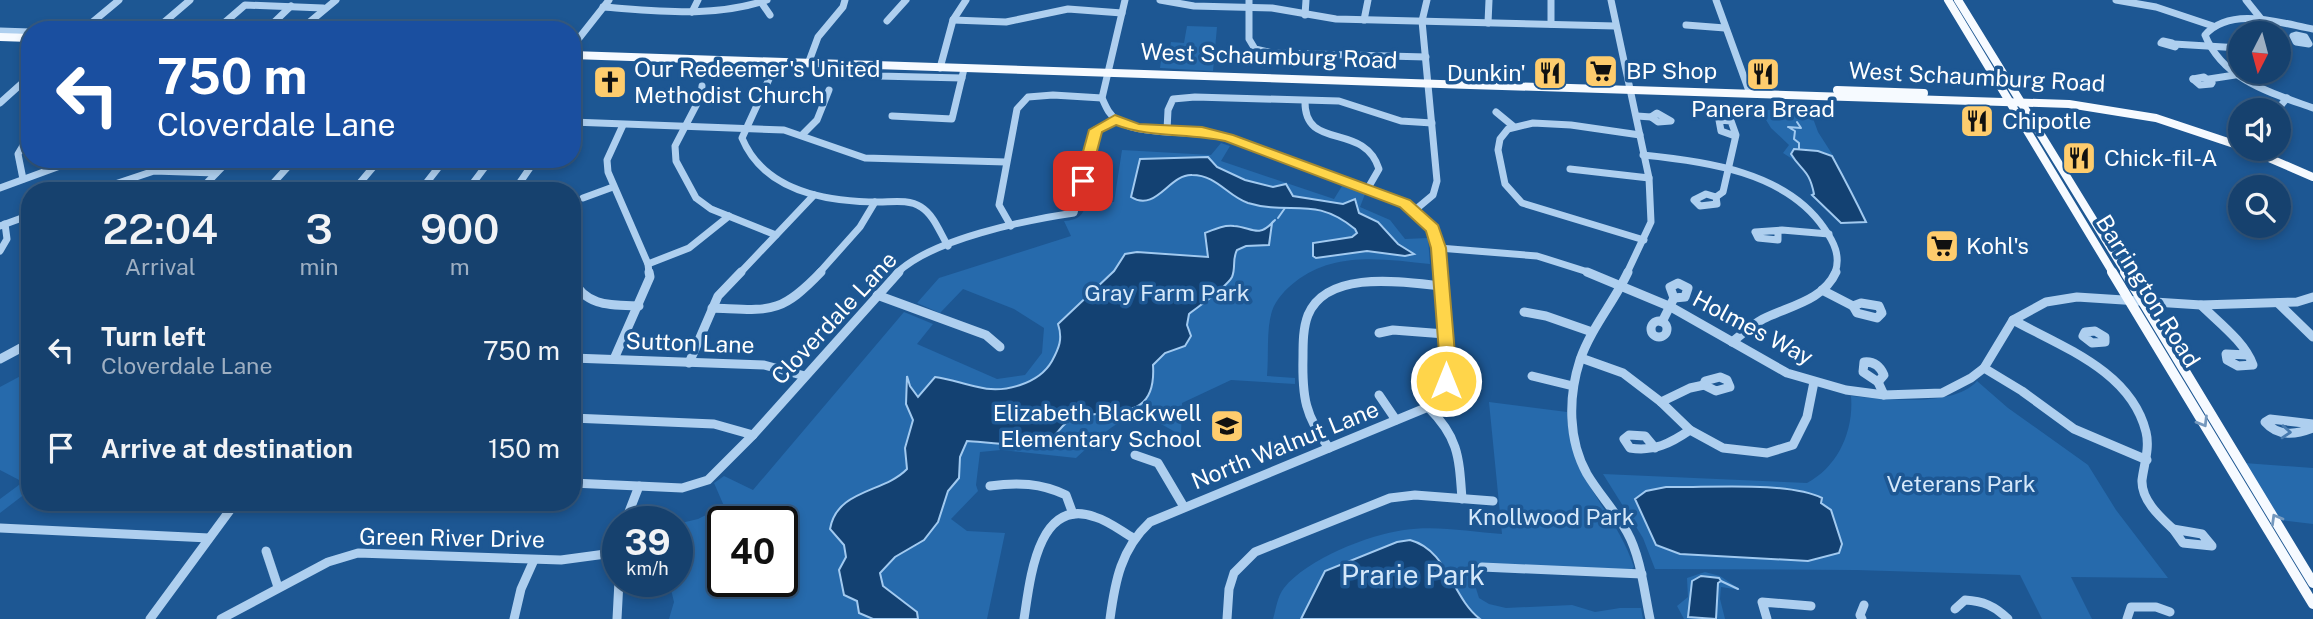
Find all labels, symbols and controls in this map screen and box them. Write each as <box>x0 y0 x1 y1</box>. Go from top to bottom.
north arrow <box>2228 21 2291 84</box>
map controls <box>2228 21 2291 238</box>
street label: West Schaumburg Road <box>1140 38 1398 73</box>
text: 750 m <box>157 47 307 105</box>
icon: left <box>42 49 133 140</box>
supermarket icon: BP Shop <box>1582 52 1620 90</box>
restaurant icon: Dunkin' <box>1531 54 1569 92</box>
place label: Our Redeemer's United Methodist Church <box>634 55 881 108</box>
restaurant icon: Panera Bread <box>1744 55 1782 93</box>
street label: West Schaumburg Road <box>1848 56 2106 97</box>
place label: BP Shop <box>1626 57 1717 84</box>
place label: Dunkin' <box>1447 59 1526 86</box>
church icon: Our Redeemer's United Methodist Church <box>591 63 629 101</box>
place label: Panera Bread <box>1691 95 1835 122</box>
button: sound <box>2228 98 2291 161</box>
restaurant icon: Chipotle <box>1958 102 1996 140</box>
text: Cloverdale Lane <box>157 106 396 143</box>
place label: Chipotle <box>2002 107 2091 134</box>
restaurant icon: Chick-fil-A <box>2060 139 2098 177</box>
place label: Chick-fil-A <box>2104 144 2218 171</box>
pin <box>1053 151 1113 211</box>
icon: arrive <box>1064 162 1102 200</box>
button: search <box>2228 175 2291 238</box>
text: 22:04 <box>102 204 218 253</box>
text: 3 <box>305 204 333 253</box>
text: 900 <box>420 204 500 253</box>
street label: Barrington Road <box>2091 210 2206 372</box>
supermarket icon: Kohl's <box>1923 227 1961 265</box>
place label: Kohl's <box>1966 232 2029 259</box>
street label: Cloverdale Lane <box>765 246 902 390</box>
text: Arrival <box>125 253 196 280</box>
text: min <box>300 253 339 280</box>
text: m <box>450 253 470 280</box>
park label: Gray Farm Park <box>1084 279 1250 306</box>
street label: Holmes Way <box>1688 285 1818 371</box>
text: Turn left <box>101 321 206 352</box>
street label: Sutton Lane <box>625 327 755 358</box>
icon: left <box>42 331 80 369</box>
text: 750 m <box>483 335 560 366</box>
position arrow <box>1409 344 1483 418</box>
text: Cloverdale Lane <box>101 352 272 379</box>
street label: North Walnut Lane <box>1187 395 1382 494</box>
place label: Elizabeth Blackwell Elementary School <box>993 399 1202 452</box>
school or university icon: Elizabeth Blackwell Elementary School <box>1208 407 1246 445</box>
one-way arrow <box>2195 414 2208 427</box>
one-way arrow <box>2281 424 2292 439</box>
icon: arrive <box>42 429 80 467</box>
text: Arrive at destination <box>101 433 353 464</box>
text: 150 m <box>488 433 560 464</box>
park label: Veterans Park <box>1886 470 2036 497</box>
park label: Knollwood Park <box>1467 503 1635 530</box>
speed limit sign: 40 <box>707 506 798 597</box>
one-way arrow <box>2271 514 2284 527</box>
street label: Green River Drive <box>359 522 545 553</box>
text: 39 <box>624 522 671 563</box>
text: km/h <box>626 558 669 579</box>
park label: Prarie Park <box>1341 558 1485 591</box>

